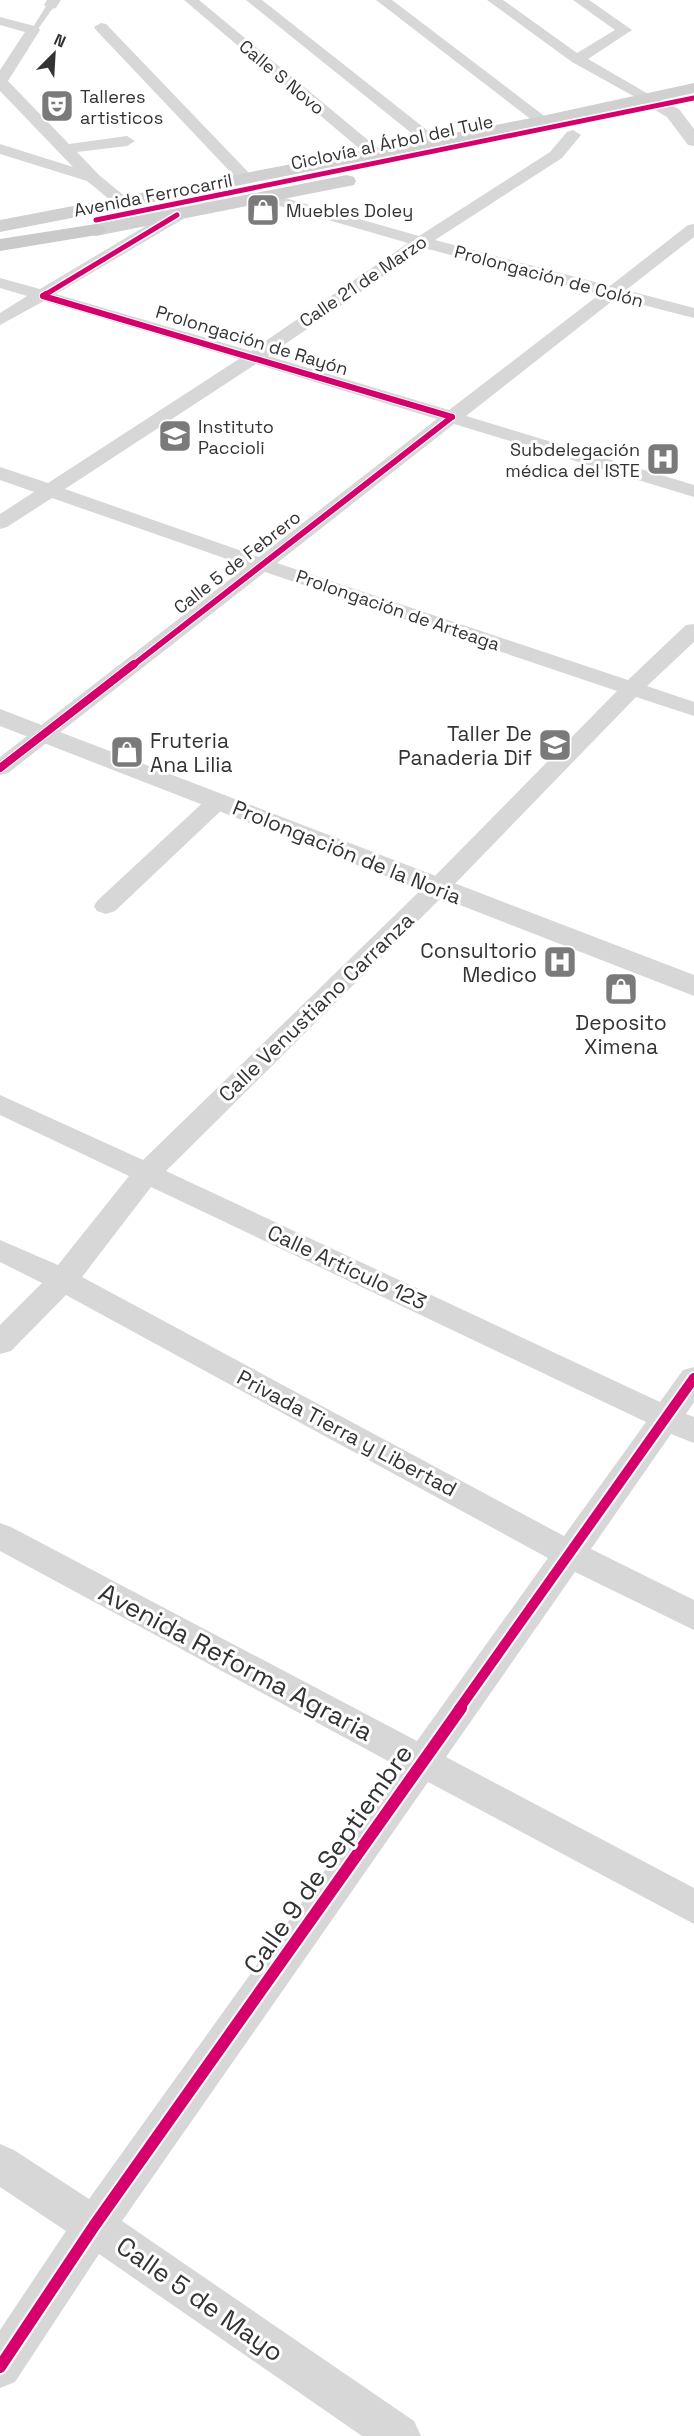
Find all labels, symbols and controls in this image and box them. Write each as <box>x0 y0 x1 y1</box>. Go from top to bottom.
north arrow <box>24 24 84 84</box>
text: N <box>51 29 69 53</box>
street label: Calle S Novo <box>234 34 330 120</box>
place label: Talleres artisticos <box>80 85 163 129</box>
theatre icon: Talleres artisticos <box>39 88 75 124</box>
street label: Ciclovía al Árbol del Tule <box>289 109 495 175</box>
street label: Avenida Ferrocarril <box>72 168 234 222</box>
shop icon: Muebles Doley <box>245 192 281 228</box>
place label: Muebles Doley <box>286 199 413 222</box>
street label: Calle 21 de Marzo <box>295 230 431 332</box>
street label: Prolongación de Colón <box>452 240 646 312</box>
street label: Prolongación de Rayón <box>153 300 351 380</box>
place label: Instituto Paccioli <box>198 415 274 459</box>
school or university icon: Instituto Paccioli <box>157 418 193 454</box>
place label: Subdelegación médica del ISTE <box>505 438 640 482</box>
hospital icon: Subdelegación médica del ISTE <box>645 441 681 477</box>
street label: Calle 5 de Febrero <box>169 505 305 619</box>
street label: Prolongación de Arteaga <box>293 564 503 656</box>
place label: Taller De Panaderia Dif <box>398 720 532 771</box>
place label: Fruteria Ana Lilia <box>150 727 233 778</box>
school or university icon: Taller De Panaderia Dif <box>537 727 573 763</box>
shop icon: Fruteria Ana Lilia <box>109 734 145 770</box>
street label: Prolongación de la Noria <box>229 794 465 910</box>
street label: Calle Venustiano Carranza <box>213 906 419 1108</box>
place label: Consultorio Medico <box>420 937 537 988</box>
hospital icon: Consultorio Medico <box>542 944 578 980</box>
shop icon: Deposito Ximena <box>603 971 639 1007</box>
place label: Deposito Ximena <box>575 1009 667 1060</box>
street label: Calle Artículo 123 <box>263 1218 431 1316</box>
street label: Privada Tierra y Libertad <box>232 1364 462 1502</box>
street label: Avenida Reforma Agraria <box>93 1575 379 1749</box>
street label: Calle 9 de Septiembre <box>236 1737 420 1981</box>
street label: Calle 5 de Mayo <box>110 2229 290 2369</box>

